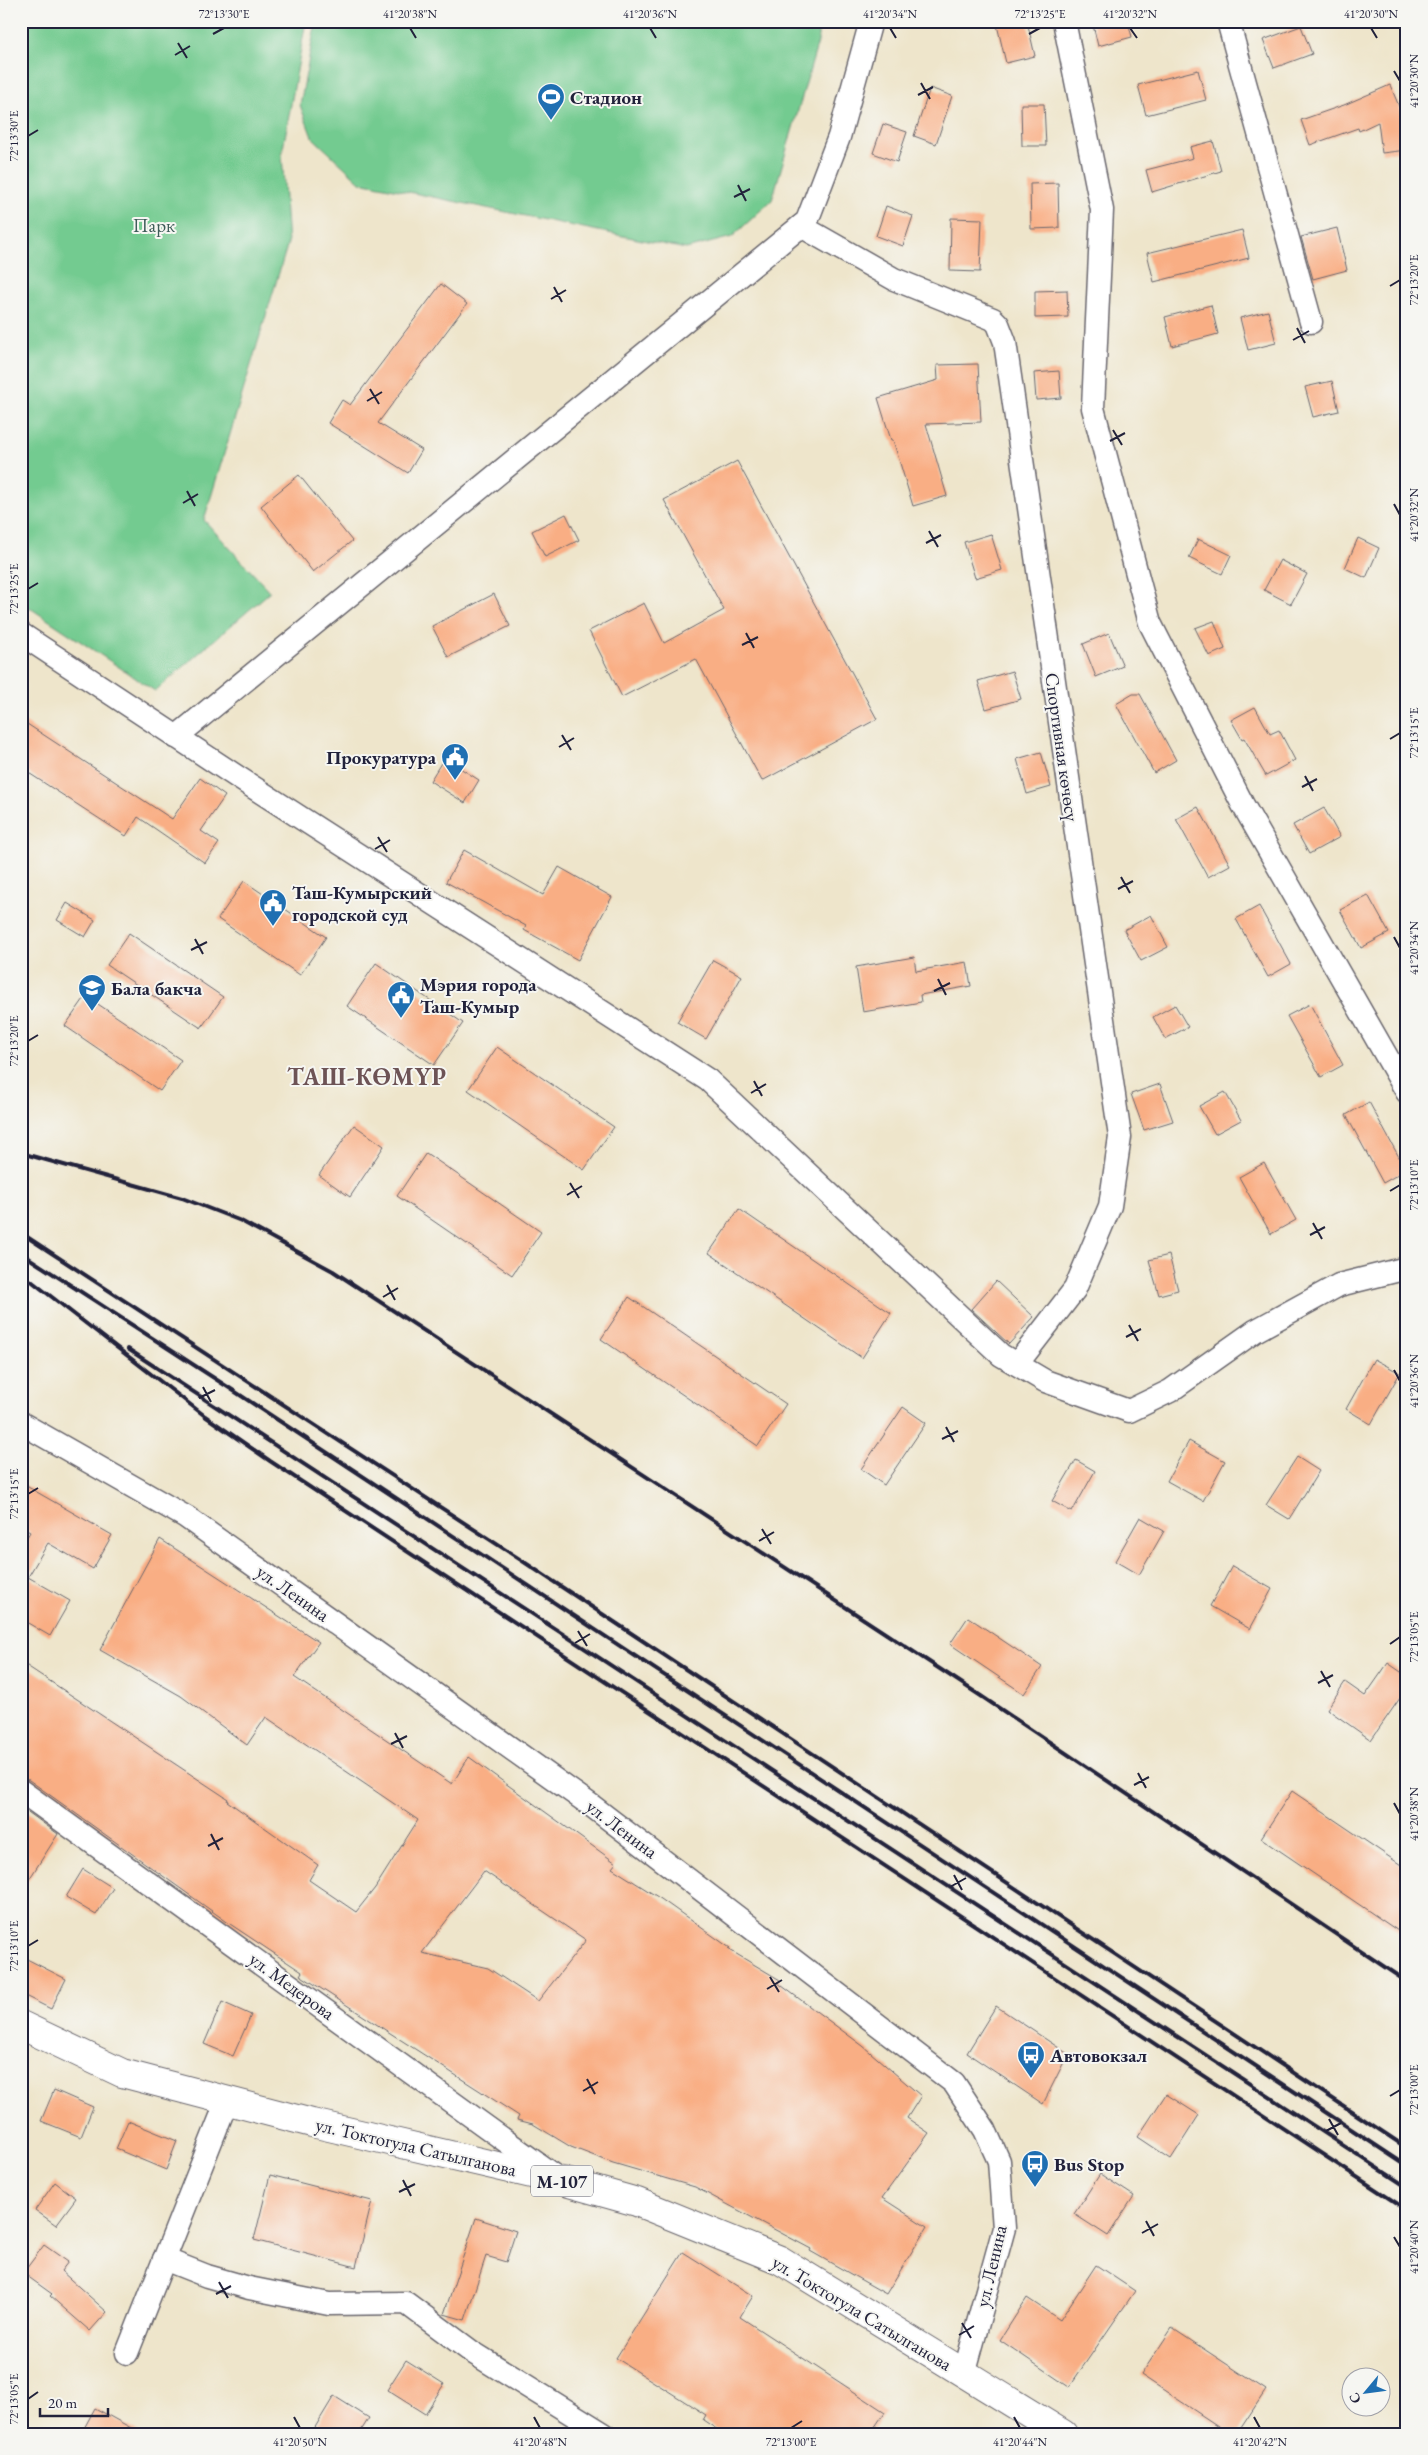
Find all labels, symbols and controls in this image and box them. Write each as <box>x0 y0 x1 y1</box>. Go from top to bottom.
text: 72°13'30"E <box>198 6 250 22</box>
text: 41°20'38"N <box>383 6 437 22</box>
text: 41°20'36"N <box>623 6 677 22</box>
text: 41°20'34"N <box>863 6 917 22</box>
text: 72°13'25"E <box>1014 6 1066 22</box>
text: 41°20'32"N <box>1103 6 1157 22</box>
text: 41°20'30"N <box>1344 6 1398 22</box>
text: 41°20'30"N <box>1406 54 1422 108</box>
sports icon: Стадион <box>536 82 566 121</box>
place label: Стадион <box>570 85 642 110</box>
text: 72°13'30"E <box>6 110 22 162</box>
park label: Парк <box>133 213 175 238</box>
text: 72°13'20"E <box>1406 254 1422 306</box>
text: 41°20'32"N <box>1406 488 1422 542</box>
text: 72°13'25"E <box>6 563 22 615</box>
street label: Спортивная көчөсү <box>1039 671 1085 824</box>
text: 72°13'15"E <box>1406 707 1422 759</box>
public building icon: Прокуратура <box>440 742 470 781</box>
place label: Прокуратура <box>326 745 437 770</box>
place label: Таш-Кумырский городской суд <box>292 880 432 927</box>
public building icon: Таш-Кумырский городской суд <box>258 888 288 927</box>
text: 41°20'34"N <box>1406 921 1422 975</box>
place label: Мэрия города Таш-Кумыр <box>420 972 537 1019</box>
school or university icon: Бала бакча <box>77 973 107 1012</box>
place label: Бала бакча <box>111 976 203 1001</box>
public building icon: Мэрия города Таш-Кумыр <box>386 980 416 1019</box>
text: 72°13'20"E <box>6 1015 22 1067</box>
district label: ТАШ-КӨМҮР <box>287 1061 447 1092</box>
text: 72°13'10"E <box>1406 1159 1422 1211</box>
text: 41°20'36"N <box>1406 1354 1422 1408</box>
text: 72°13'15"E <box>6 1468 22 1520</box>
street label: ул. Ленина <box>252 1559 335 1627</box>
text: 72°13'05"E <box>1406 1611 1422 1663</box>
text: 41°20'38"N <box>1406 1787 1422 1841</box>
street label: ул. Ленина <box>581 1794 663 1864</box>
text: 72°13'10"E <box>6 1920 22 1972</box>
street label: ул. Медерова <box>244 1946 340 2026</box>
bus stop icon: Автовокзал <box>1016 2040 1046 2079</box>
place label: Автовокзал <box>1049 2043 1147 2068</box>
text: 72°13'00"E <box>1406 2064 1422 2116</box>
street label: ул. Токтогула Сатылганова <box>313 2112 519 2182</box>
bus stop icon: Bus Stop <box>1020 2149 1050 2188</box>
place label: Bus Stop <box>1054 2152 1125 2177</box>
road number: М-107 <box>531 2166 593 2196</box>
text: 41°20'40"N <box>1406 2220 1422 2274</box>
street label: ул. Ленина <box>969 2222 1013 2309</box>
street label: ул. Токтогула Сатылганова <box>767 2249 957 2377</box>
north arrow <box>1340 2368 1390 2418</box>
text: 72°13'05"E <box>6 2373 22 2425</box>
scale bar <box>40 2385 108 2417</box>
text: С <box>1344 2390 1365 2407</box>
text: 20 m <box>48 2393 77 2412</box>
text: 41°20'50"N <box>273 2434 327 2450</box>
text: 41°20'48"N <box>513 2434 567 2450</box>
text: 72°13'00"E <box>765 2434 817 2450</box>
text: 41°20'44"N <box>993 2434 1047 2450</box>
text: 41°20'42"N <box>1233 2434 1287 2450</box>

